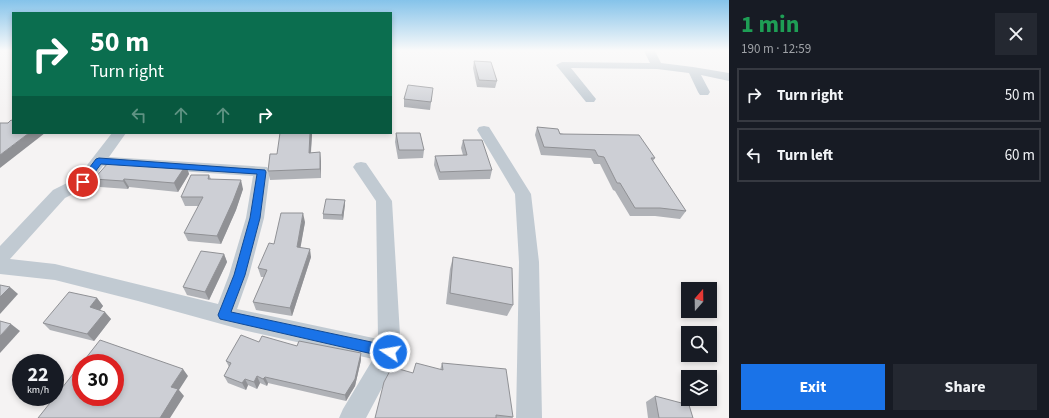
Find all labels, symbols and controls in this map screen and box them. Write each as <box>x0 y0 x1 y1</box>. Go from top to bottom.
text: 1 min <box>741 7 799 42</box>
button: close <box>995 13 1037 55</box>
text: 50 m <box>90 22 149 62</box>
icon: right <box>24 28 76 80</box>
text: 190 m · 12:59 <box>741 40 811 58</box>
text: Turn right <box>90 59 164 84</box>
icon: right <box>743 84 765 106</box>
text: Turn right <box>777 85 843 106</box>
text: 50 m <box>1005 85 1035 106</box>
icon: left <box>128 104 150 126</box>
icon: ahead <box>170 104 192 126</box>
icon: ahead <box>212 104 234 126</box>
icon: right <box>254 104 276 126</box>
icon: left <box>743 144 765 166</box>
text: Turn left <box>777 145 833 166</box>
text: 60 m <box>1005 145 1035 166</box>
pin <box>66 165 100 199</box>
icon: arrive <box>72 171 94 193</box>
north arrow <box>681 282 717 318</box>
map controls <box>681 282 717 406</box>
button: search <box>681 326 717 362</box>
position arrow <box>369 331 411 373</box>
speed limit sign: 30 <box>72 354 124 406</box>
text: 22 <box>27 361 49 389</box>
button: Exit <box>741 364 885 410</box>
button: Share <box>893 364 1037 410</box>
button: layers <box>681 370 717 406</box>
text: km/h <box>27 383 49 397</box>

